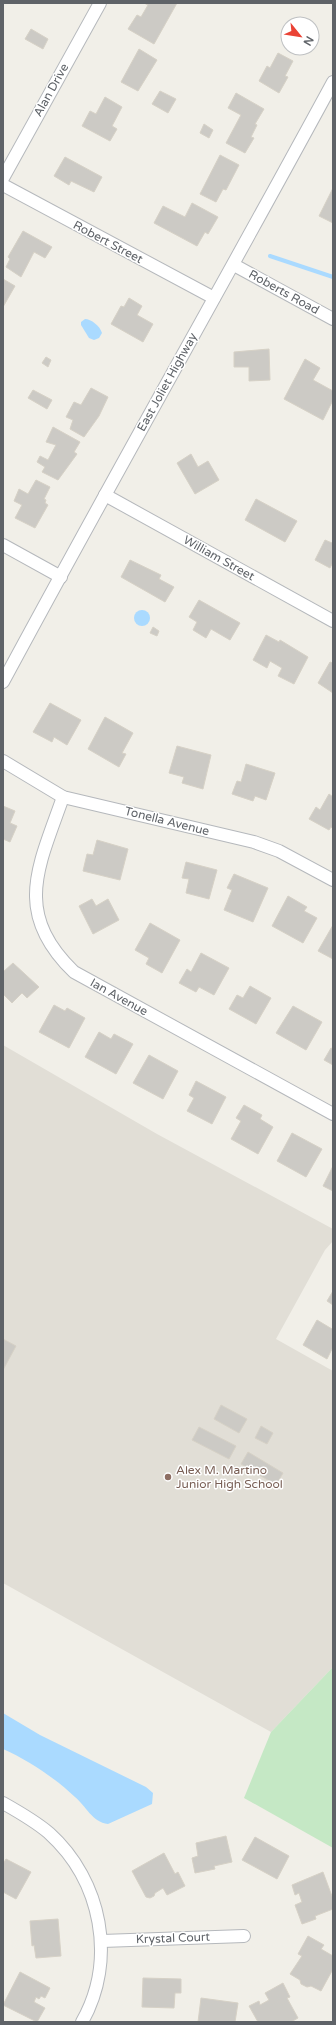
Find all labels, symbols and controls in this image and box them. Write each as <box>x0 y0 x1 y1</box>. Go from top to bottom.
north arrow <box>280 16 320 56</box>
text: N <box>300 34 316 48</box>
street label: Alan Drive <box>31 61 71 119</box>
street label: Robert Street <box>71 218 146 266</box>
street label: Roberts Road <box>246 267 322 317</box>
street label: East Joliet Highway <box>134 330 200 434</box>
street label: William Street <box>181 533 257 584</box>
street label: Tonella Avenue <box>123 804 211 838</box>
street label: Ian Avenue <box>88 975 150 1019</box>
place label: Alex M. Martino Junior High School <box>176 1463 283 1491</box>
marker: Alex M. Martino Junior High School <box>163 1472 173 1482</box>
street label: Krystal Court <box>136 1930 211 1946</box>

